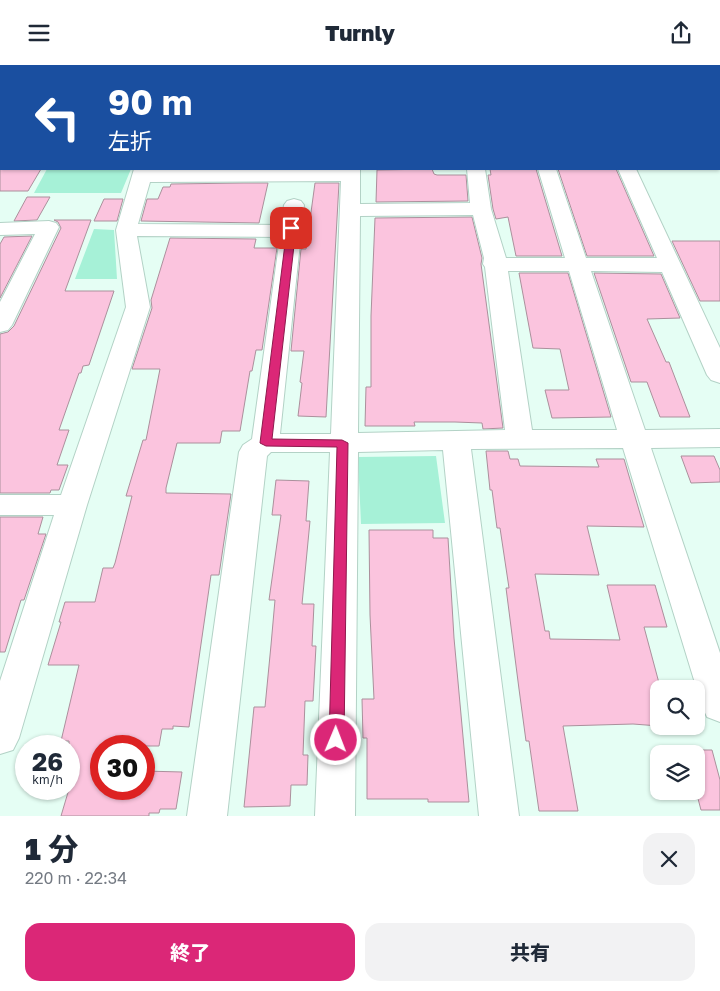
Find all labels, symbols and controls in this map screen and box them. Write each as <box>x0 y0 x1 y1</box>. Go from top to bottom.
icon: menu <box>25 19 53 47</box>
text: Turnly <box>325 19 395 46</box>
icon: share <box>667 19 695 47</box>
text: 90 m <box>108 81 192 123</box>
icon: left <box>25 85 90 150</box>
text: 左折 <box>108 127 152 154</box>
pin <box>270 207 312 249</box>
icon: arrive <box>277 214 305 242</box>
map controls <box>650 680 705 800</box>
button: search <box>650 680 705 735</box>
position arrow <box>309 713 361 765</box>
speed limit sign: 30 <box>90 735 155 800</box>
button: layers <box>650 745 705 800</box>
text: 26 <box>32 746 63 777</box>
text: km/h <box>32 772 63 787</box>
text: 1 分 <box>25 831 78 867</box>
button: close <box>643 833 695 885</box>
text: 220 m · 22:34 <box>25 868 127 888</box>
button: 終了 <box>25 923 355 981</box>
button: 共有 <box>365 923 695 981</box>

